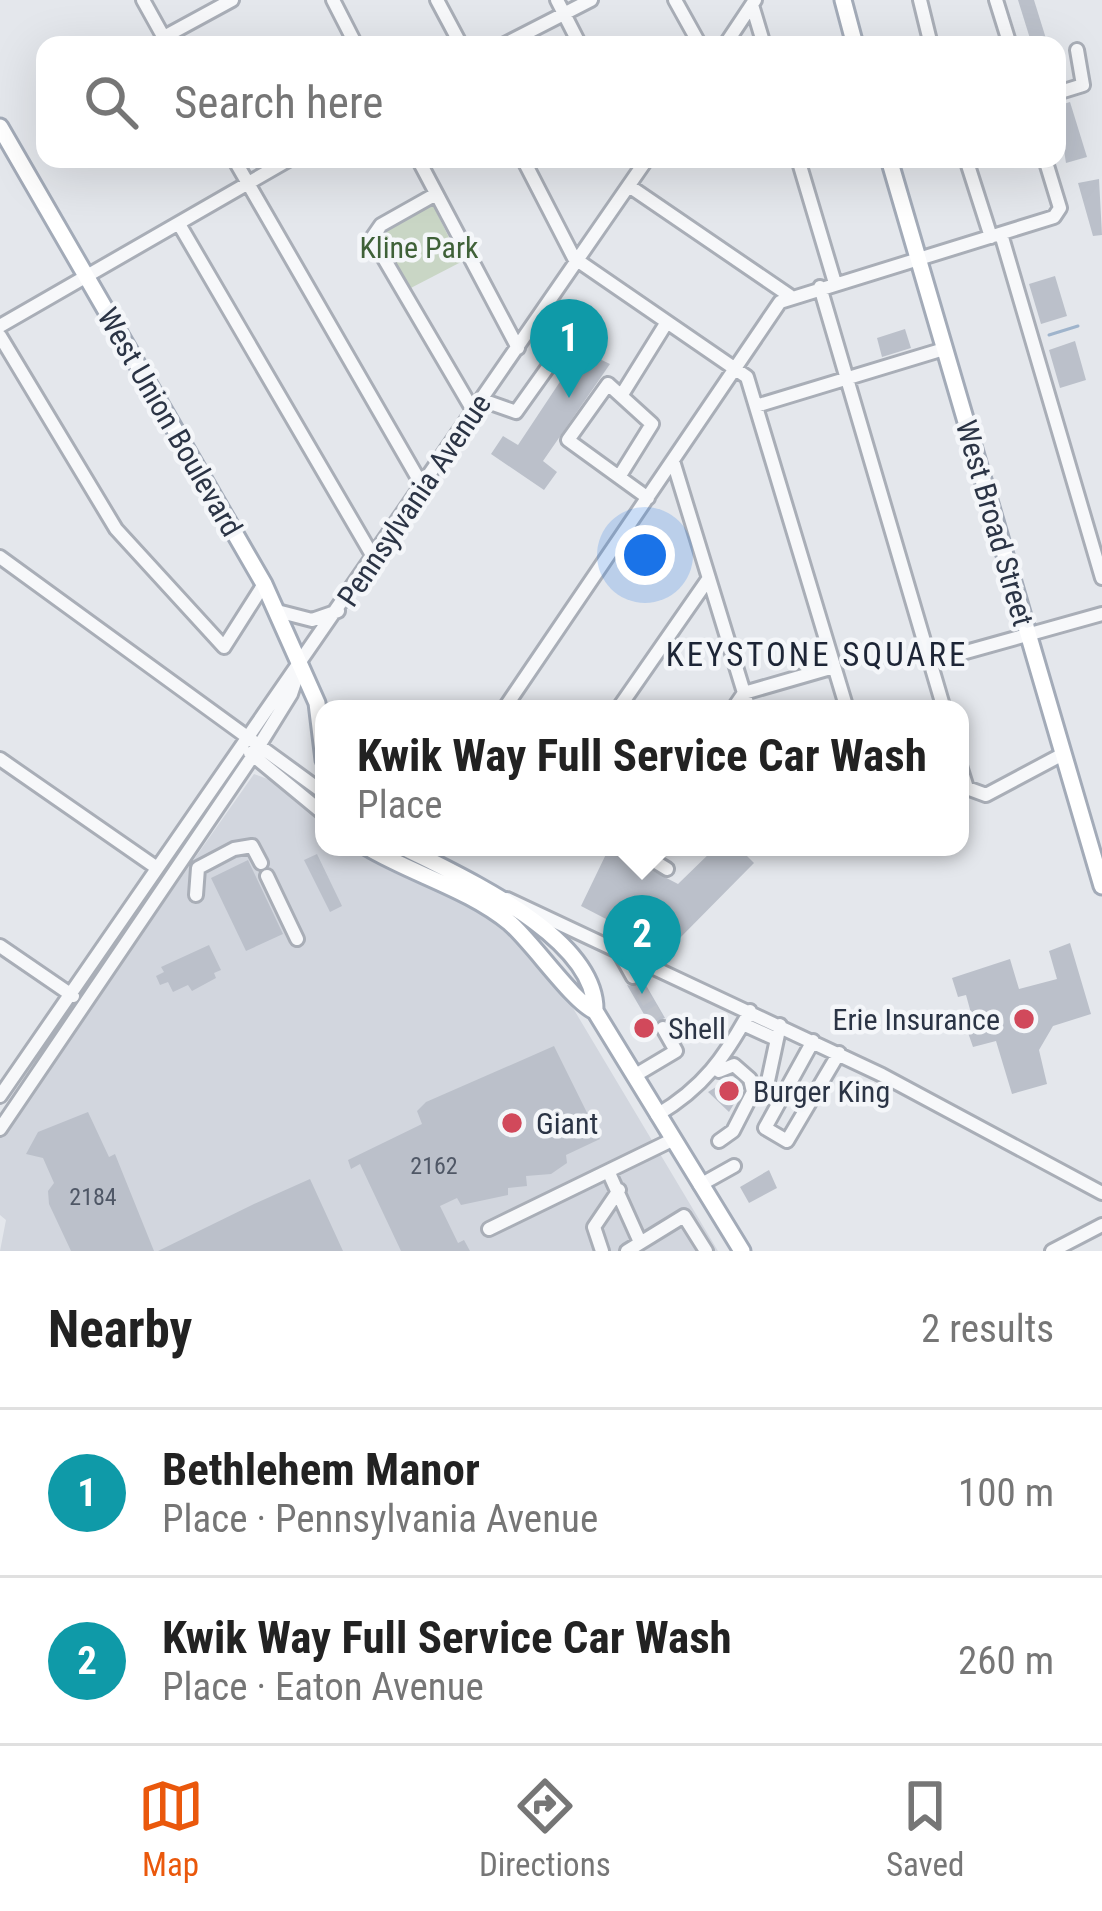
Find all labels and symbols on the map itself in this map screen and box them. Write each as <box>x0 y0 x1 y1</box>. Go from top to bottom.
park label: Kline Park <box>359 230 479 265</box>
pin: 1 <box>530 299 608 398</box>
street label: West Union Boulevard <box>90 302 250 542</box>
street label: Pennsylvania Avenue <box>330 387 498 613</box>
street label: West Broad Street <box>949 416 1041 630</box>
your location <box>615 525 675 585</box>
district label: KEYSTONE SQUARE <box>666 635 968 674</box>
pin: 2 <box>603 895 681 994</box>
place label: Erie Insurance <box>833 1002 1000 1037</box>
marker: Erie Insurance <box>1011 1006 1037 1032</box>
place label: Shell <box>668 1011 726 1046</box>
marker: Shell <box>631 1015 657 1041</box>
place label: Burger King <box>753 1074 890 1109</box>
marker: Burger King <box>716 1078 742 1104</box>
place label: Giant <box>536 1106 598 1141</box>
marker: Giant <box>499 1110 525 1136</box>
house number: 2162 <box>410 1152 458 1180</box>
house number: 2184 <box>69 1183 117 1211</box>

